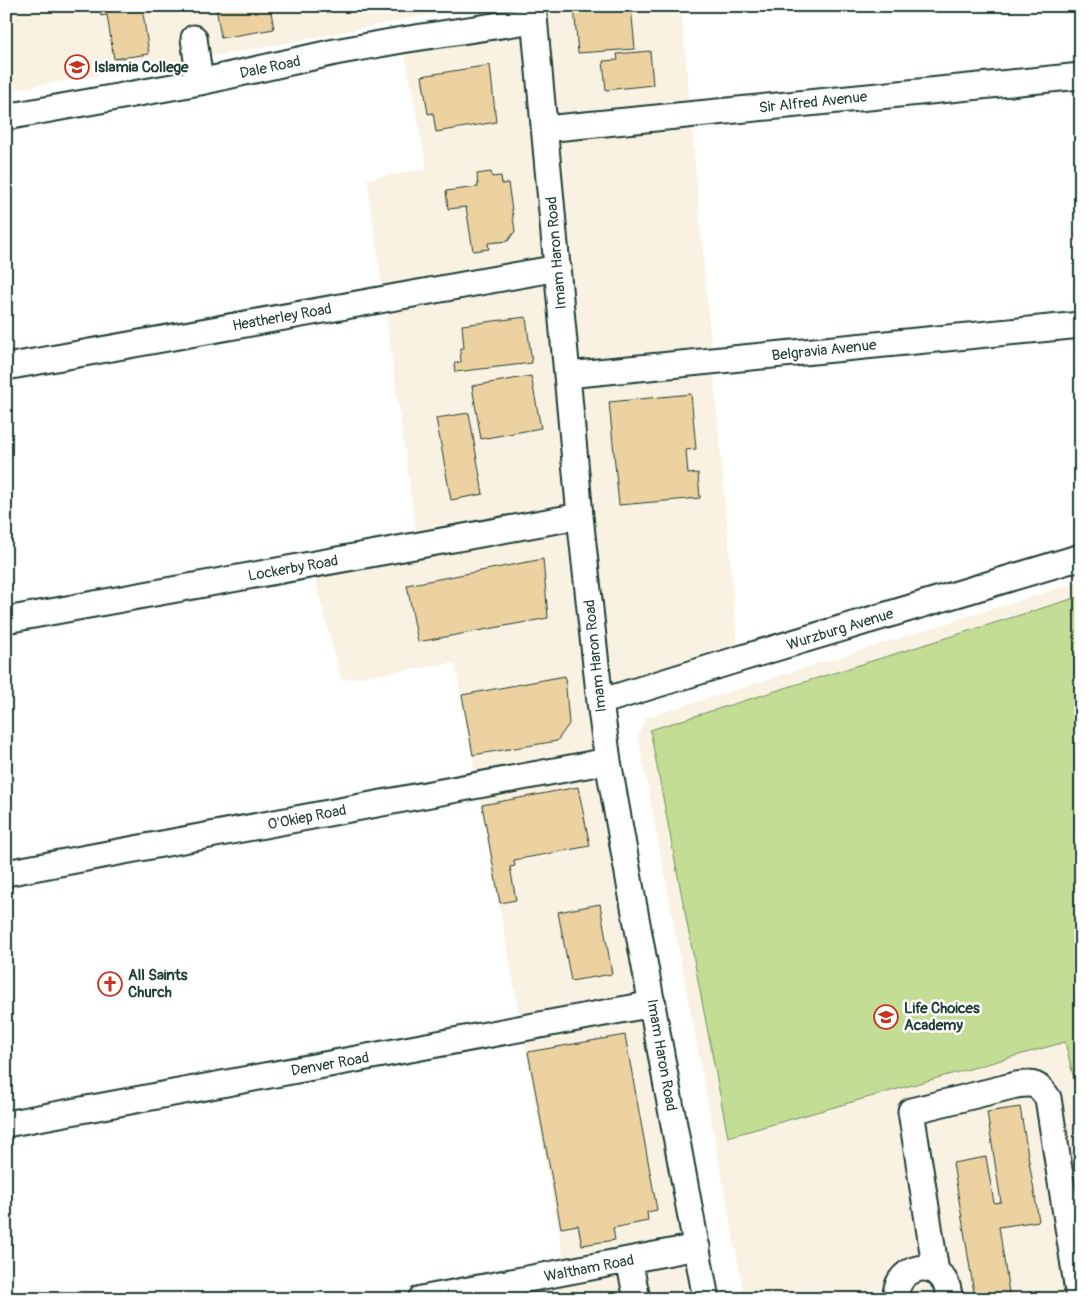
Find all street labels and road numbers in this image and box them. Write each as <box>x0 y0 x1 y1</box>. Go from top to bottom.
street label: Dale Road <box>238 52 302 83</box>
street label: Sir Alfred Avenue <box>758 87 869 118</box>
street label: Imam Haron Road <box>542 196 571 310</box>
street label: Heatherley Road <box>231 299 333 336</box>
street label: Belgravia Avenue <box>771 335 878 365</box>
street label: Lockerby Road <box>247 551 340 586</box>
street label: Imam Haron Road <box>580 599 611 713</box>
street label: Wurzburg Avenue <box>784 604 896 655</box>
street label: O'Okiep Road <box>266 801 348 834</box>
street label: Imam Haron Road <box>642 998 681 1113</box>
street label: Denver Road <box>290 1048 371 1081</box>
street label: Waltham Road <box>543 1250 636 1287</box>

